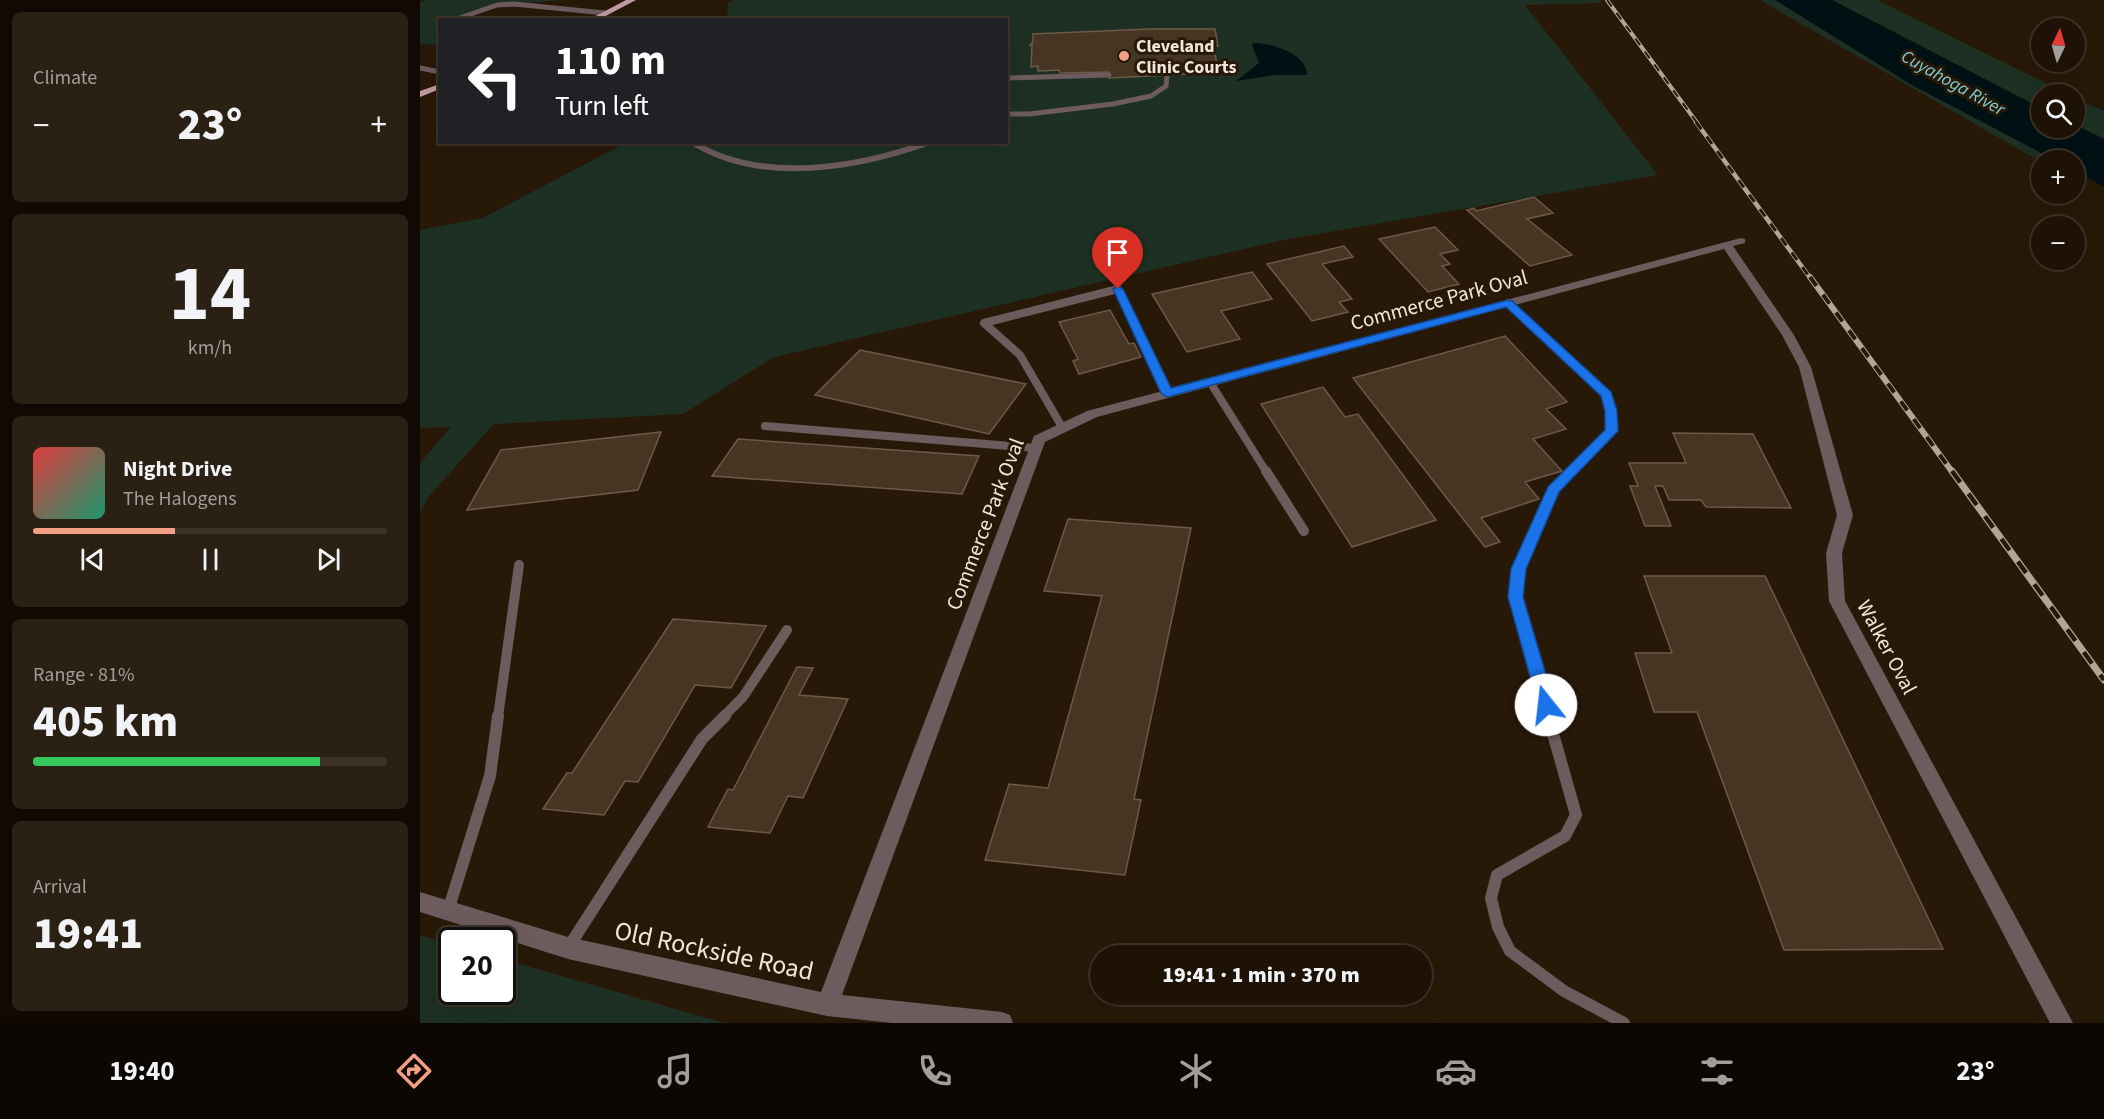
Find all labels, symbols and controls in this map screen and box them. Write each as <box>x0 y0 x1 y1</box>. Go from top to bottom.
north arrow <box>2031 18 2085 72</box>
map controls <box>2031 18 2085 270</box>
text: 110 m <box>555 31 666 91</box>
place label: Cleveland Clinic Courts <box>1136 34 1236 80</box>
icon: left <box>456 42 534 120</box>
water label: Cuyahoga River <box>1897 44 2010 122</box>
marker: Cleveland Clinic Courts <box>1117 49 1131 63</box>
text: Climate <box>33 64 97 92</box>
button: search <box>2031 84 2085 138</box>
text: Turn left <box>555 87 649 126</box>
text: 23° <box>178 93 242 157</box>
text: − <box>33 102 49 149</box>
text: + <box>371 102 387 149</box>
button: + <box>2031 150 2085 204</box>
button: − <box>2031 216 2085 270</box>
pin <box>1092 227 1143 289</box>
icon: arrive <box>1101 236 1134 269</box>
text: 14 <box>169 239 251 350</box>
street label: Commerce Park Oval <box>1347 262 1531 338</box>
text: km/h <box>188 334 232 362</box>
street label: Commerce Park Oval <box>938 434 1032 614</box>
text: Night Drive <box>123 453 232 485</box>
text: The Halogens <box>123 485 237 513</box>
icon: previous <box>76 543 109 576</box>
icon: pause <box>194 543 227 576</box>
icon: next <box>312 543 345 576</box>
street label: Walker Oval <box>1850 594 1924 700</box>
text: Range · 81% <box>33 661 134 689</box>
position arrow <box>1514 673 1578 737</box>
text: 405 km <box>33 690 178 754</box>
text: Arrival <box>33 873 87 901</box>
text: 19:41 <box>33 902 143 966</box>
street label: Old Rockside Road <box>611 912 817 990</box>
speed limit sign: 20 <box>438 927 516 1005</box>
text: 19:41 · 1 min · 370 m <box>1162 959 1360 991</box>
icon: directions <box>393 1050 435 1092</box>
icon: music <box>654 1050 696 1092</box>
icon: phone <box>914 1050 956 1092</box>
icon: climate <box>1175 1050 1217 1092</box>
icon: car <box>1435 1050 1477 1092</box>
icon: filters <box>1696 1050 1738 1092</box>
text: 19:40 <box>109 1052 174 1091</box>
text: 23° <box>1956 1052 1995 1091</box>

